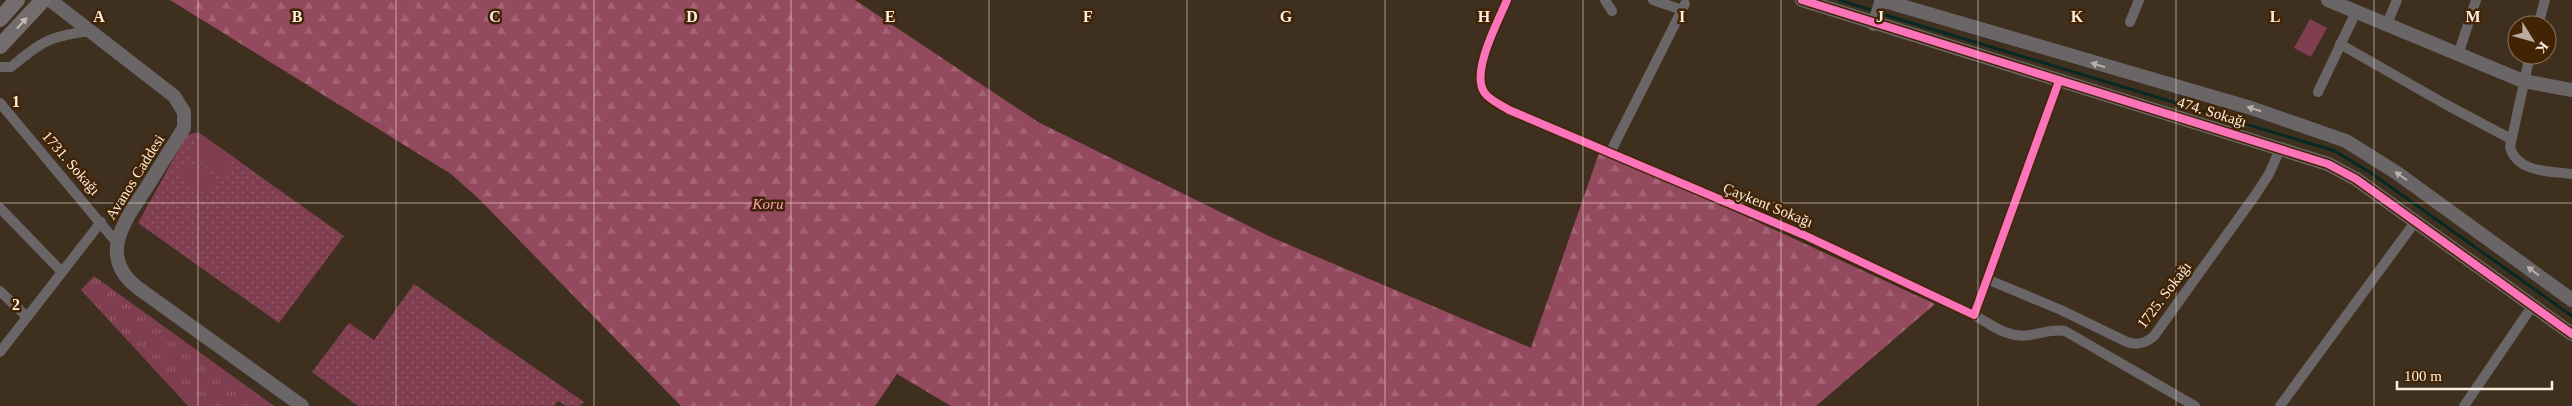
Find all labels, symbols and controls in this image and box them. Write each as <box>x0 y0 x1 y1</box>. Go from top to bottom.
text: A <box>93 8 105 25</box>
text: B <box>292 8 303 25</box>
text: C <box>489 8 501 25</box>
text: D <box>686 8 698 25</box>
text: E <box>885 8 895 25</box>
text: F <box>1083 8 1093 25</box>
text: G <box>1280 8 1293 25</box>
text: H <box>1478 8 1491 25</box>
text: I <box>1679 8 1685 25</box>
text: J <box>1876 8 1884 25</box>
text: K <box>2071 8 2084 25</box>
text: L <box>2270 8 2280 25</box>
text: M <box>2465 8 2481 25</box>
north arrow <box>2507 15 2557 65</box>
one-way arrow <box>16 17 28 29</box>
text: K <box>2533 39 2551 56</box>
one-way arrow <box>2090 61 2105 68</box>
text: 1 <box>12 93 20 110</box>
street label: 474. Sokağı <box>2175 94 2249 130</box>
one-way arrow <box>2246 105 2261 113</box>
street label: 1731. Sokağı <box>39 128 103 198</box>
street label: Avanos Caddesi <box>103 132 167 222</box>
one-way arrow <box>2394 171 2408 181</box>
street label: Çaykent Sokağı <box>1721 180 1815 230</box>
park label: Koru <box>752 196 783 212</box>
street label: 1725. Sokağı <box>2134 259 2194 331</box>
one-way arrow <box>2526 266 2540 276</box>
text: 2 <box>12 296 20 313</box>
scale bar <box>2397 358 2552 390</box>
text: 100 m <box>2404 368 2442 384</box>

